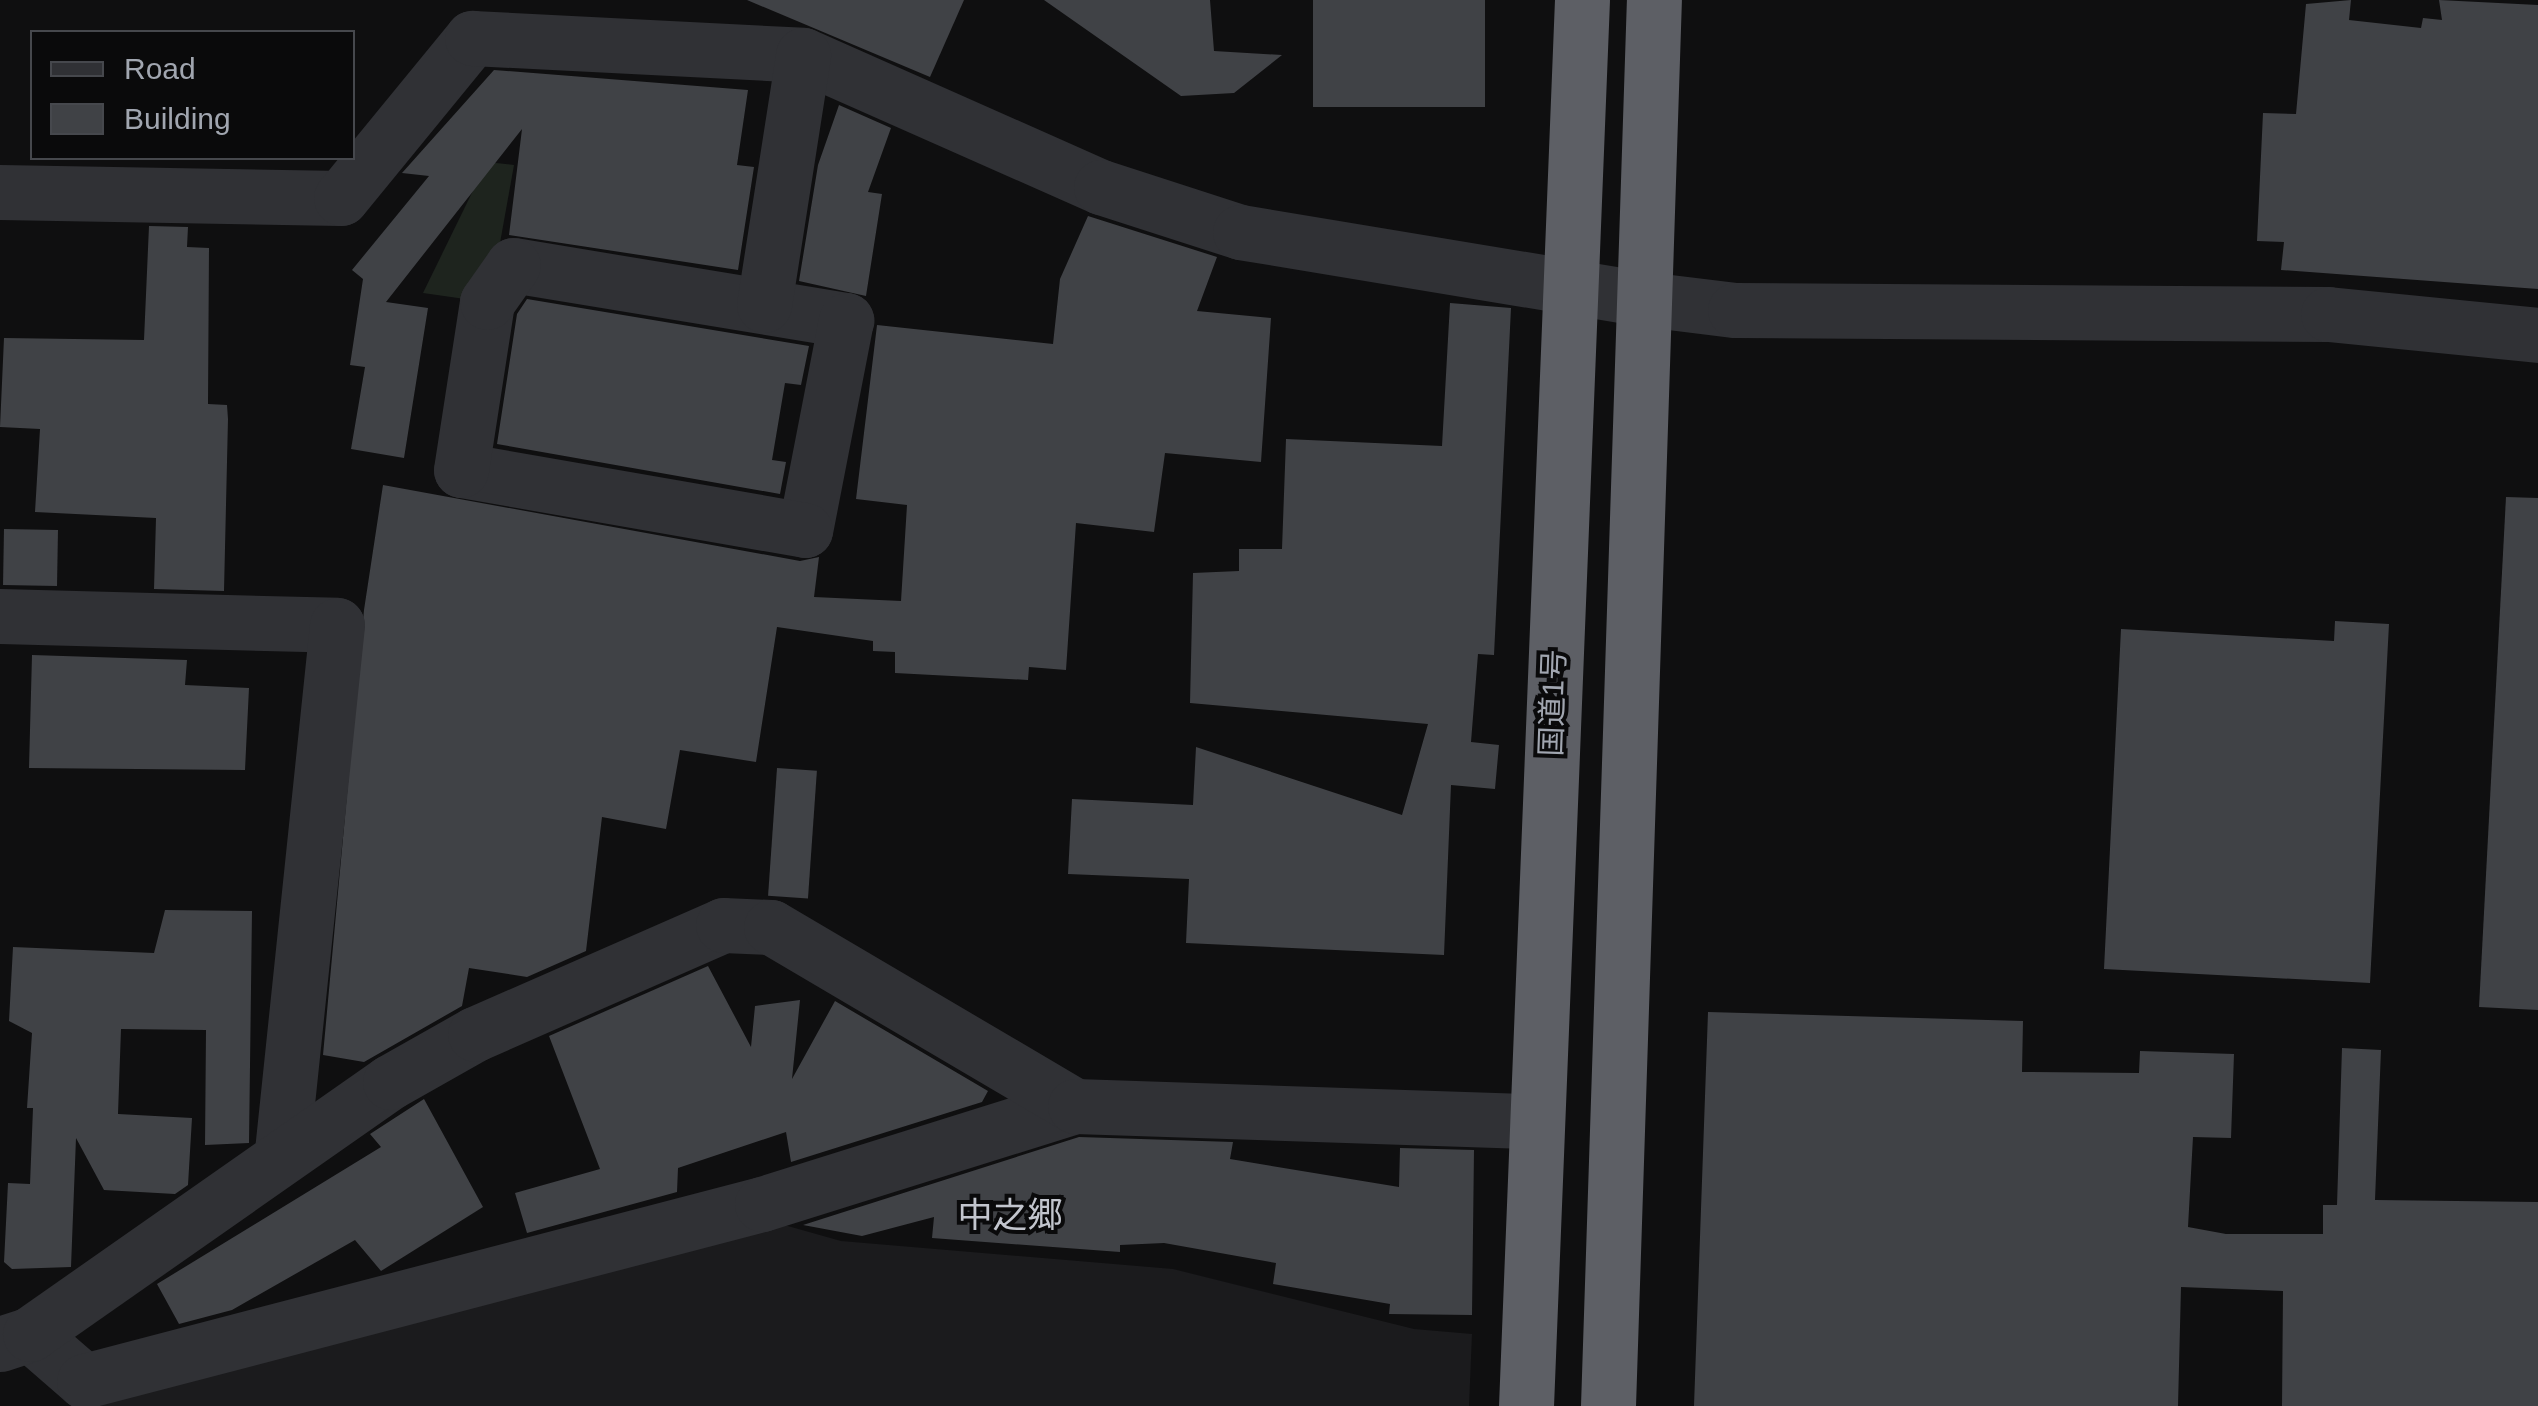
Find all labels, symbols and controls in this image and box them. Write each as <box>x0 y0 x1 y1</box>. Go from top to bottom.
legend <box>30 30 355 160</box>
text: Road <box>124 52 196 85</box>
text: Building <box>124 102 231 135</box>
street label: 国道1号 <box>1533 649 1573 757</box>
district label: 中之郷 <box>958 1194 1062 1236</box>

